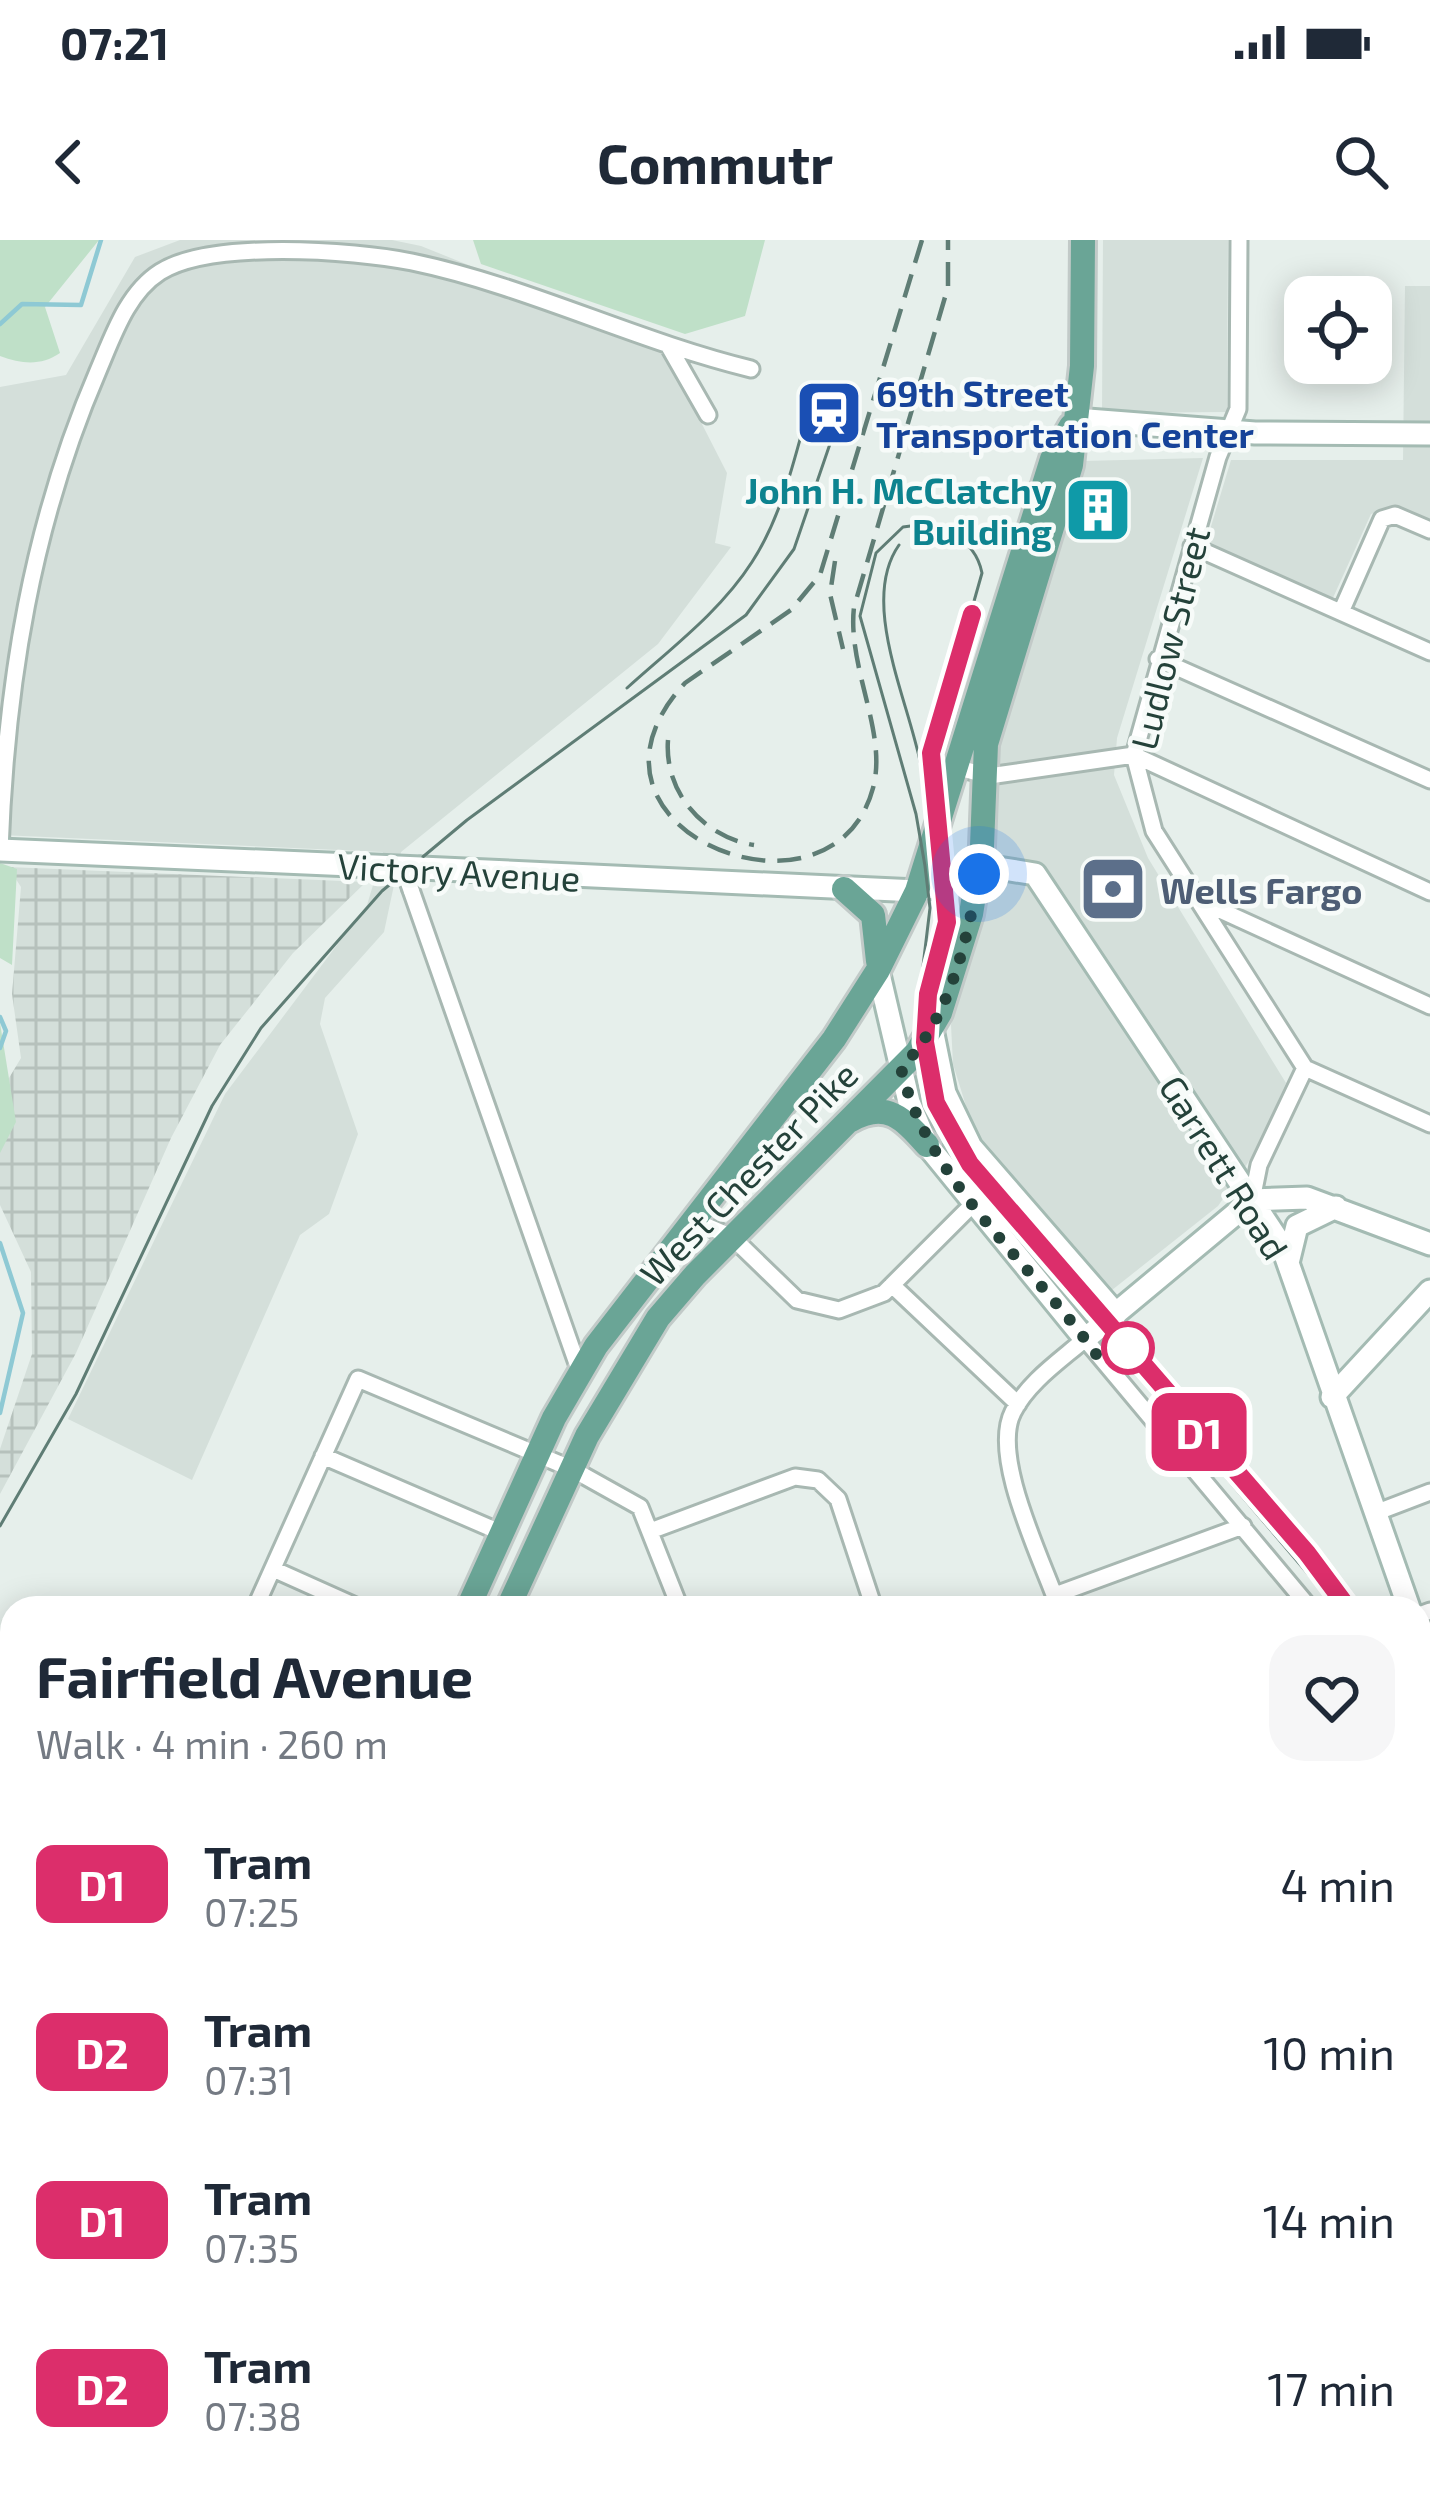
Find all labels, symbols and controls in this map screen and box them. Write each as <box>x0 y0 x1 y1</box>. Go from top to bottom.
text: 07:21 <box>60 15 169 69</box>
icon: back <box>36 129 102 195</box>
icon: search <box>1328 129 1394 195</box>
text: Commutr <box>597 130 833 195</box>
map controls <box>1284 276 1392 384</box>
button: locate <box>1284 276 1392 384</box>
place label: 69th Street Transportation Center <box>876 371 1254 455</box>
station icon: 69th Street Transportation Center <box>794 378 864 448</box>
place label: John H. McClatchy Building <box>745 468 1053 552</box>
building icon: John H. McClatchy Building <box>1063 475 1133 545</box>
street label: Ludlow Street <box>1121 522 1217 754</box>
street label: Victory Avenue <box>336 843 582 899</box>
your location <box>949 844 1009 904</box>
bank icon: Wells Fargo <box>1078 854 1148 924</box>
place label: Wells Fargo <box>1160 868 1362 911</box>
street label: West Chester Pike <box>630 1052 866 1294</box>
street label: Garrett Road <box>1152 1067 1298 1267</box>
unlabelled marker <box>1103 1323 1153 1373</box>
line badge: D1 <box>1145 1393 1253 1471</box>
text: D1 <box>1176 1407 1222 1457</box>
button: heart <box>1269 1635 1395 1761</box>
text: Fairfield Avenue <box>36 1641 473 1709</box>
text: Walk · 4 min · 260 m <box>36 1720 388 1767</box>
text: Tram <box>204 1834 312 1888</box>
text: 4 min <box>1281 1857 1395 1911</box>
text: D1 <box>79 1859 125 1909</box>
text: 07:25 <box>204 1888 300 1935</box>
text: Tram <box>204 2002 312 2056</box>
text: 10 min <box>1263 2025 1395 2079</box>
text: D2 <box>75 2027 129 2077</box>
text: 07:31 <box>204 2056 294 2103</box>
text: Tram <box>204 2170 312 2224</box>
text: 14 min <box>1263 2193 1395 2247</box>
text: D1 <box>79 2195 125 2245</box>
text: 07:35 <box>204 2224 299 2271</box>
text: Tram <box>204 2338 312 2392</box>
text: 17 min <box>1267 2361 1395 2415</box>
text: D2 <box>75 2363 129 2413</box>
text: 07:38 <box>204 2392 302 2439</box>

